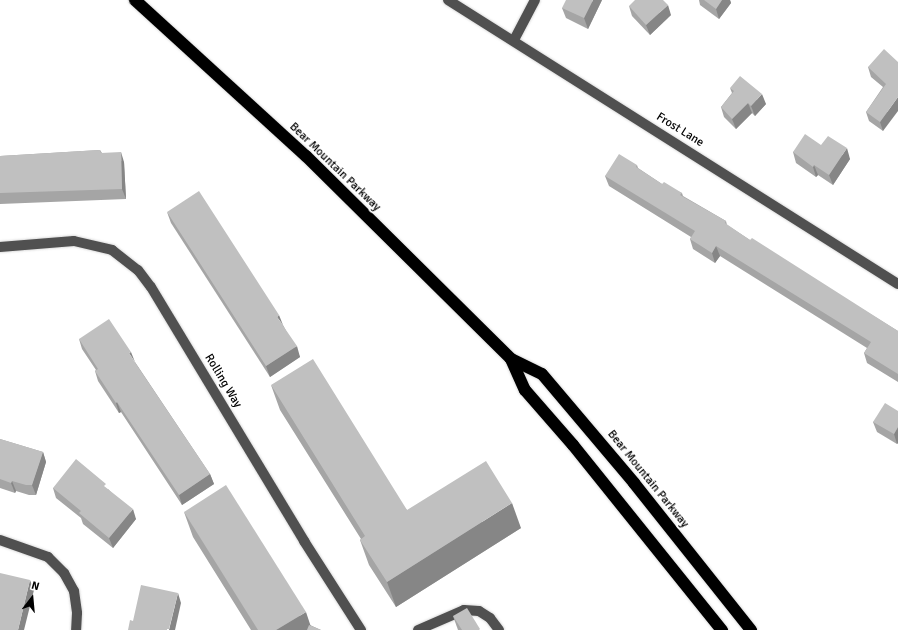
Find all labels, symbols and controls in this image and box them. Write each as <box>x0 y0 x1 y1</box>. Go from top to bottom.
street label: Frost Lane <box>654 110 706 150</box>
street label: Bear Mountain Parkway <box>286 120 384 214</box>
street label: Rolling Way <box>201 351 245 411</box>
street label: Bear Mountain Parkway <box>604 427 692 531</box>
north arrow <box>12 578 52 618</box>
text: N <box>30 579 41 593</box>

